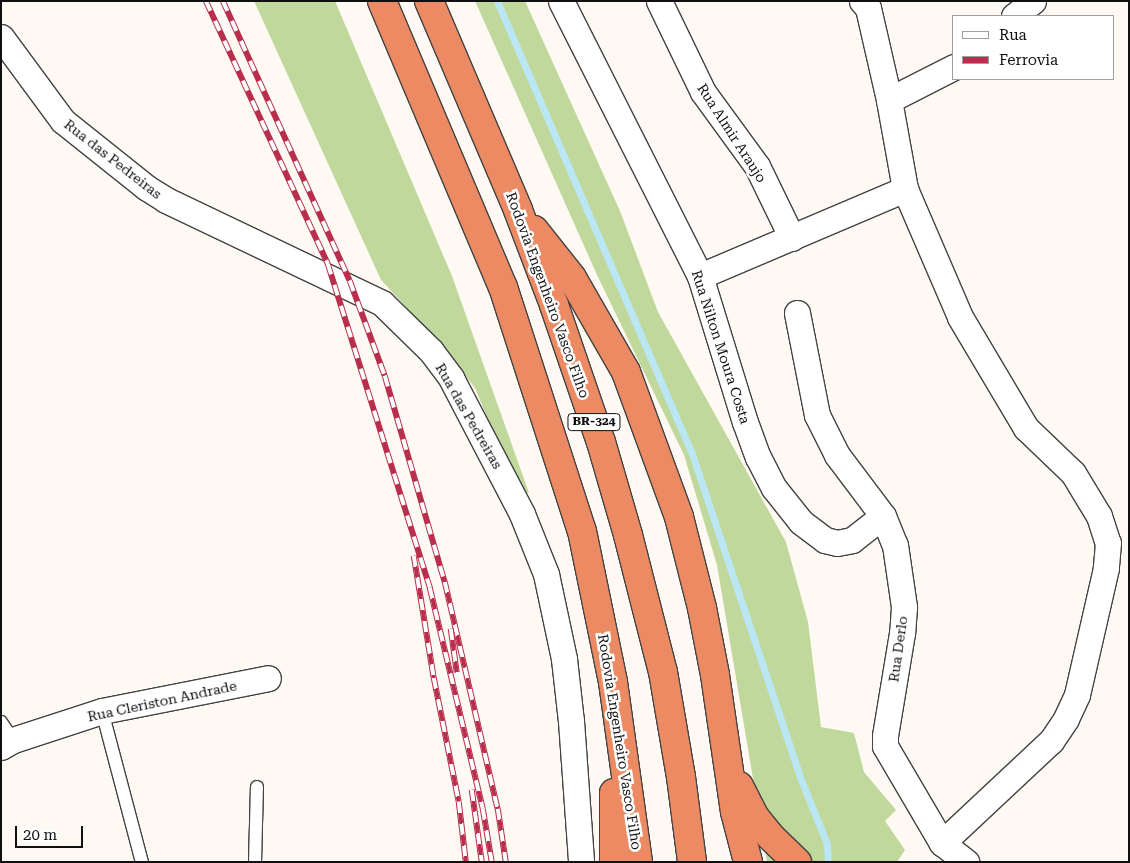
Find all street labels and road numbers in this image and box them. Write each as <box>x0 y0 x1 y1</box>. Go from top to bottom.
street label: Rua Almir Araujo <box>694 80 770 186</box>
street label: Rua das Pedreiras <box>61 116 165 202</box>
street label: Rodovia Engenheiro Vasco Filho <box>503 190 593 400</box>
street label: Rua Nilton Moura Costa <box>688 268 754 426</box>
street label: Rua das Pedreiras <box>432 360 506 472</box>
road number: BR-324 <box>566 412 622 432</box>
street label: Rua Derlo <box>885 615 911 683</box>
street label: Rodovia Engenheiro Vasco Filho <box>595 633 645 851</box>
street label: Rua Cleriston Andrade <box>86 677 238 725</box>

